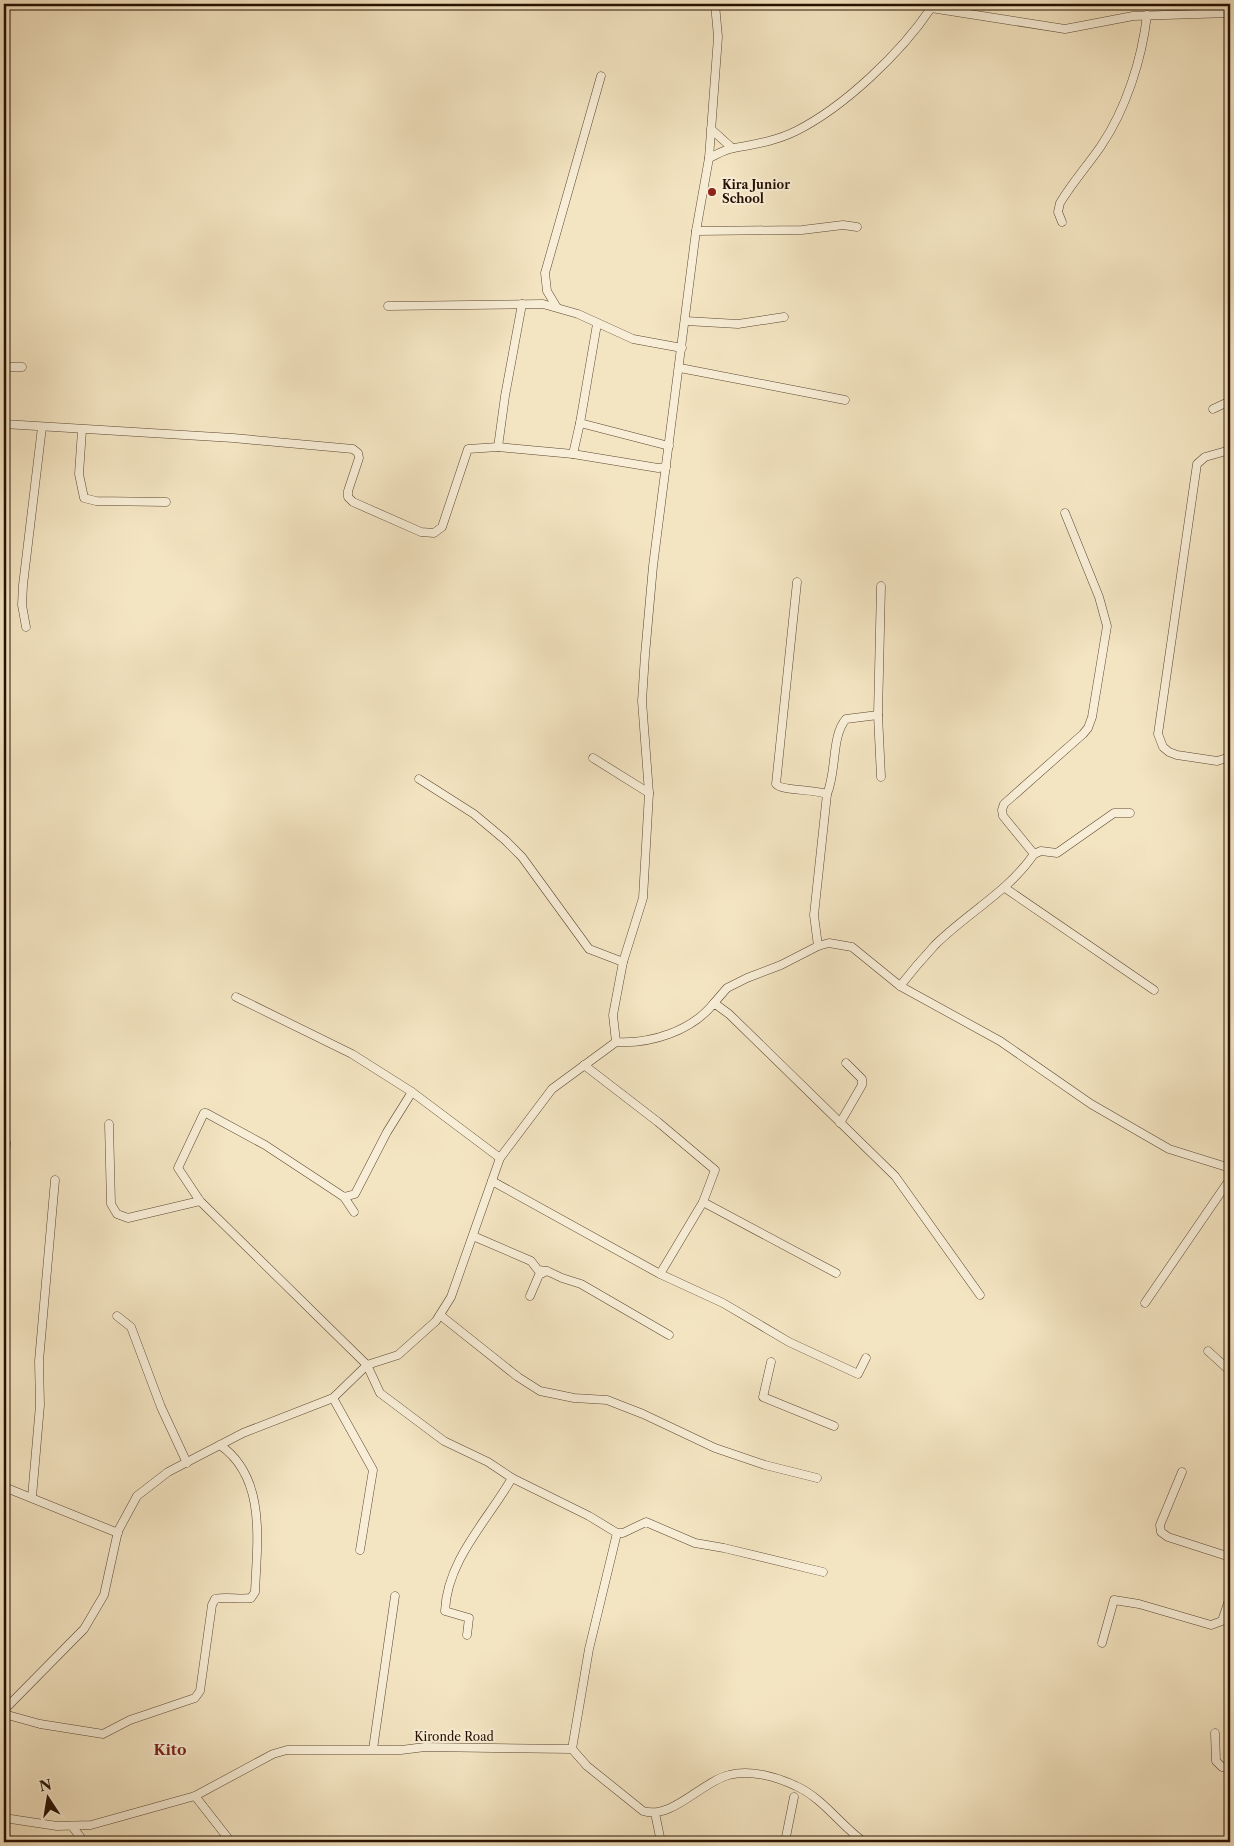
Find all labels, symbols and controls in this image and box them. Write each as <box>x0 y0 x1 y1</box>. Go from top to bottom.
place label: Kira Junior School <box>722 177 790 206</box>
marker: Kira Junior School <box>706 186 718 198</box>
street label: Kironde Road <box>414 1729 495 1744</box>
district label: Kito <box>154 1740 186 1759</box>
north arrow <box>22 1774 72 1824</box>
text: N <box>37 1775 53 1795</box>

